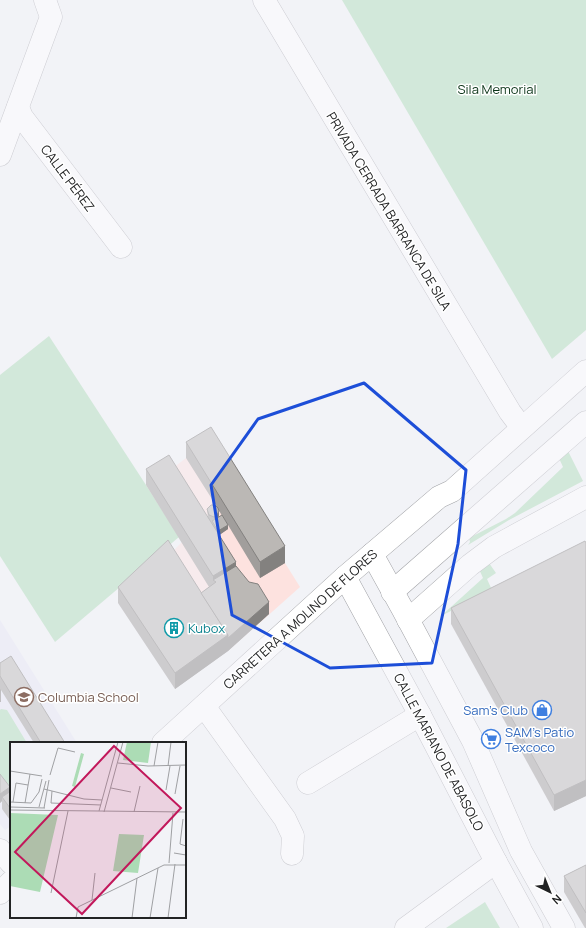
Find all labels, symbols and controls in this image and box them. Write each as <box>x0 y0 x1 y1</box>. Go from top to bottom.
park label: Sila Memorial <box>458 80 536 98</box>
street label: PRIVADA CERRADA BARRANCA DE SILA <box>322 108 456 314</box>
street label: CALLE PÉREZ <box>37 141 99 215</box>
street label: CARRETERA A MOLINO DE FLORES <box>219 545 381 693</box>
building icon: Kubox <box>163 617 185 639</box>
place label: Kubox <box>188 619 225 637</box>
street label: CALLE MARIANO DE ABASOLO <box>390 670 489 835</box>
school or university icon: Columbia School <box>13 686 35 708</box>
place label: Columbia School <box>38 688 139 706</box>
shop icon: Sam's Club <box>531 699 553 721</box>
place label: Sam's Club <box>463 701 528 719</box>
place label: SAM's Patio Texcoco <box>505 723 574 756</box>
supermarket icon: SAM's Patio Texcoco <box>480 728 502 750</box>
inset map <box>10 742 186 918</box>
north arrow <box>530 872 570 912</box>
text: N <box>549 891 565 908</box>

